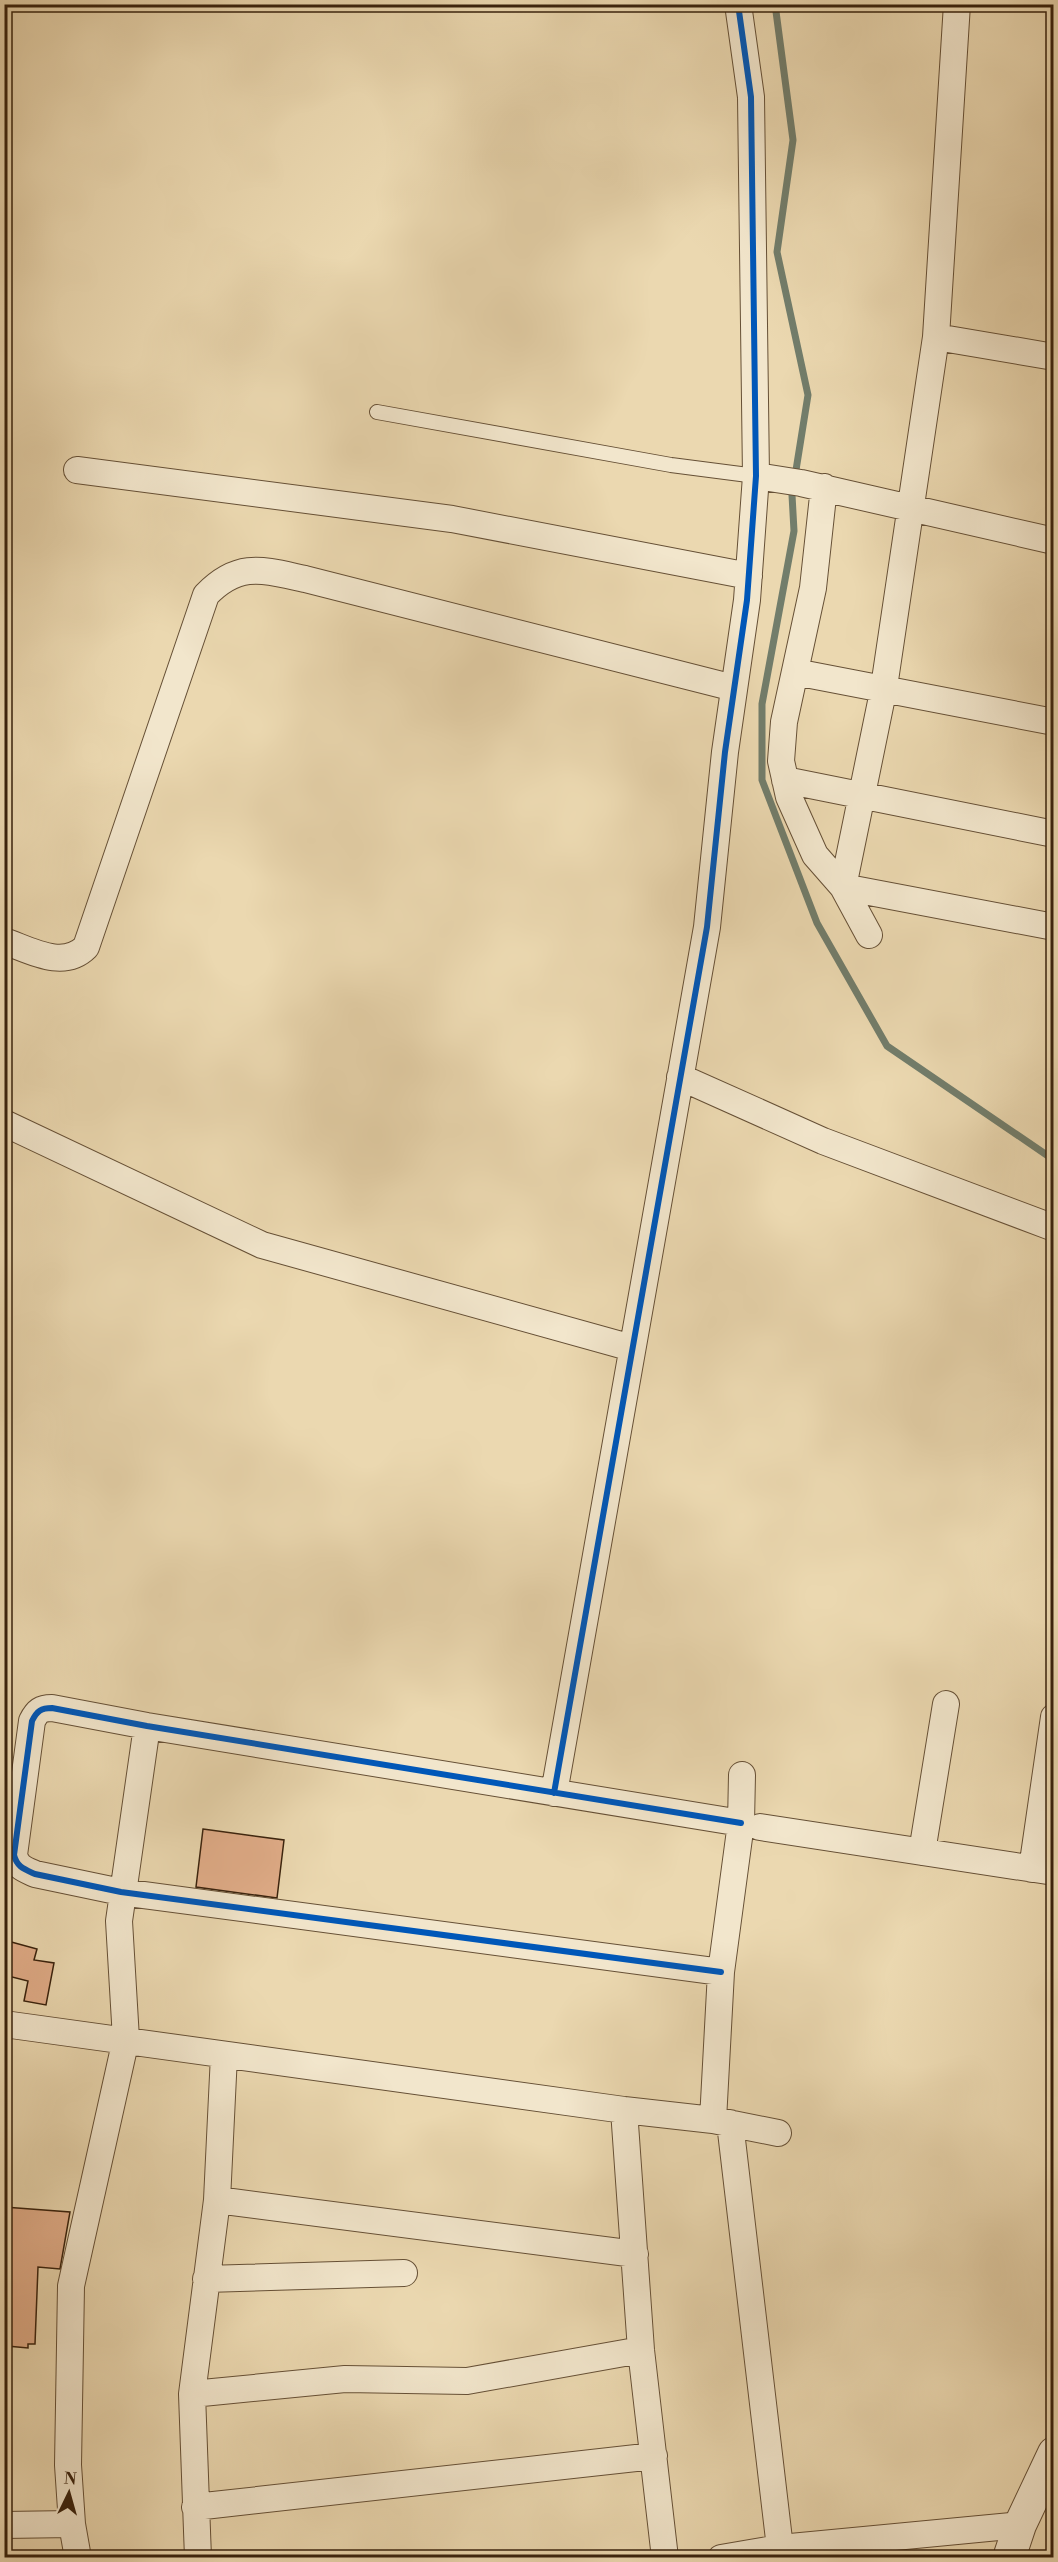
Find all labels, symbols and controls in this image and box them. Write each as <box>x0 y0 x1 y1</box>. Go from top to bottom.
north arrow <box>39 2463 99 2523</box>
text: N <box>63 2469 78 2490</box>

